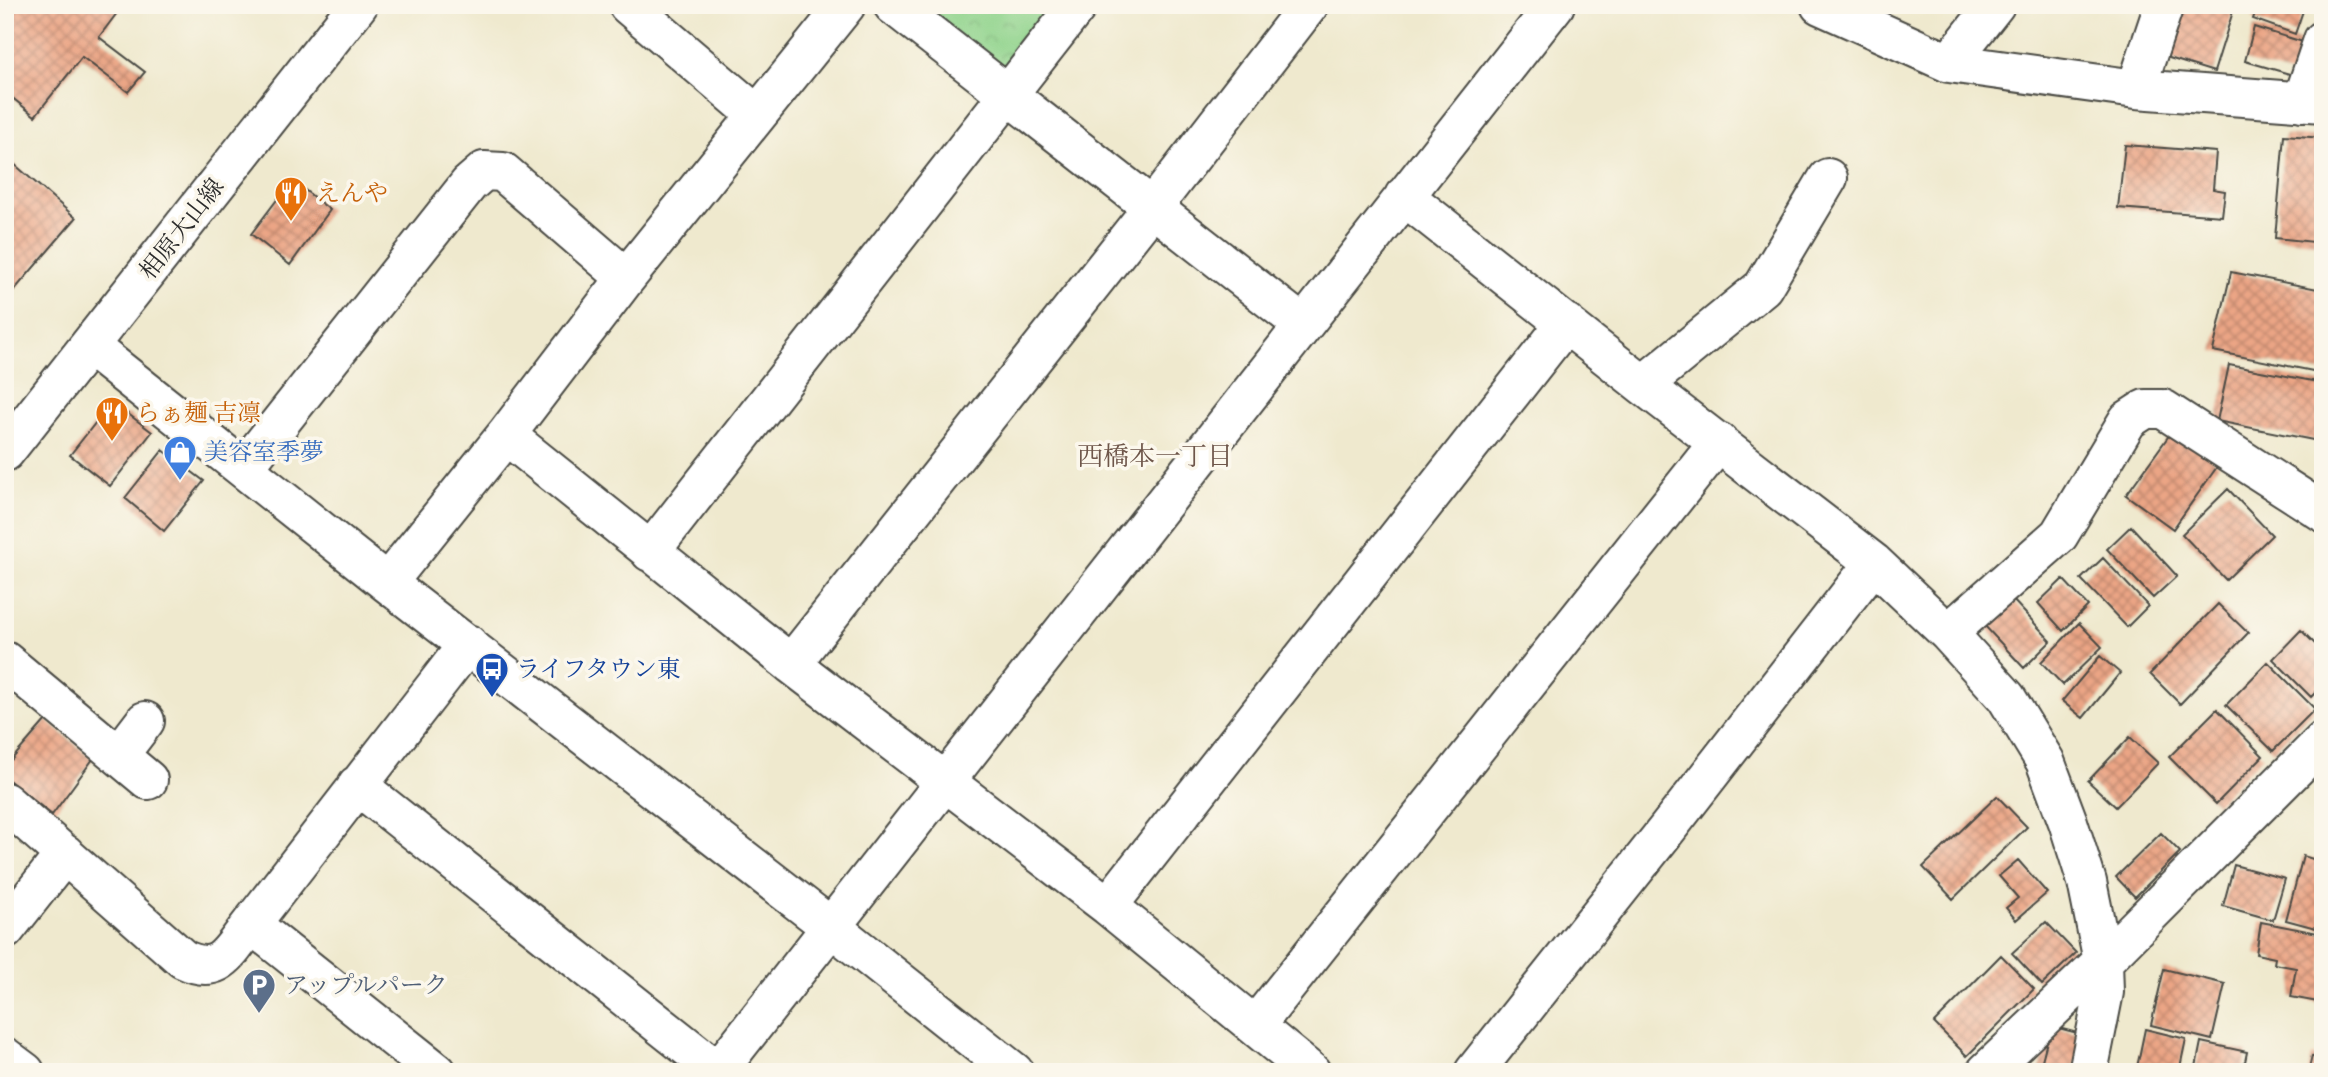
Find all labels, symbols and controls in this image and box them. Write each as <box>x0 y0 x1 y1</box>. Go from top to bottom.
street label: 相原大山線 <box>133 172 231 286</box>
restaurant icon: えんや <box>272 174 310 223</box>
place label: えんや <box>316 178 388 209</box>
restaurant icon: らぁ麺 吉凛 <box>93 394 131 443</box>
place label: らぁ麺 吉凛 <box>136 398 261 429</box>
shop icon: 美容室季夢 <box>161 433 199 482</box>
place label: 美容室季夢 <box>204 437 324 468</box>
district label: 西橋本一丁目 <box>1077 441 1233 473</box>
bus stop icon: ライフタウン東 <box>473 650 511 699</box>
place label: ライフタウン東 <box>516 654 681 685</box>
parking icon: アップルパーク <box>240 966 278 1015</box>
place label: アップルパーク <box>284 970 448 1001</box>

